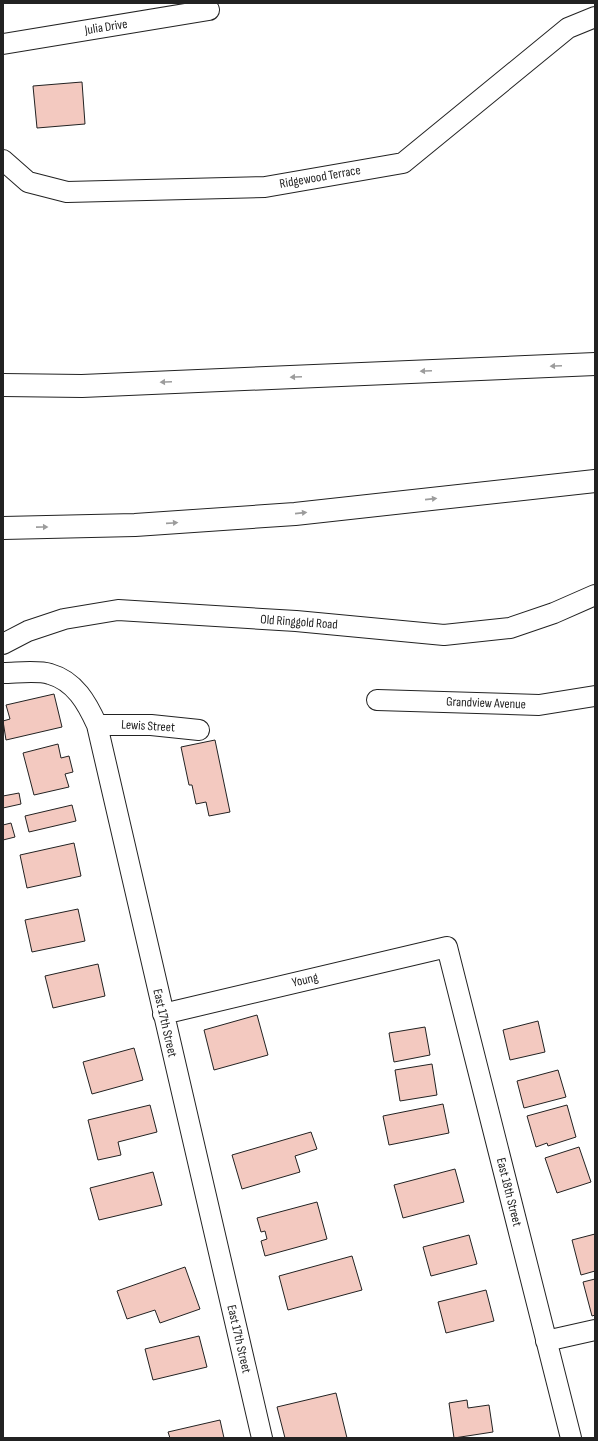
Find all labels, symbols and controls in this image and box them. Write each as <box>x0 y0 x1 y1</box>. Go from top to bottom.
street label: Julia Drive <box>83 16 128 38</box>
street label: Ridgewood Terrace <box>278 162 362 192</box>
one-way arrow <box>550 362 562 369</box>
one-way arrow <box>419 368 432 374</box>
one-way arrow <box>290 373 302 380</box>
one-way arrow <box>159 379 172 385</box>
one-way arrow <box>425 496 437 502</box>
one-way arrow <box>295 510 308 516</box>
one-way arrow <box>166 519 178 526</box>
one-way arrow <box>36 524 48 531</box>
street label: Old Ringgold Road <box>260 611 338 633</box>
street label: Grandview Avenue <box>446 694 526 712</box>
street label: Lewis Street <box>121 717 175 735</box>
street label: Young <box>290 969 320 991</box>
street label: East 17th Street <box>149 987 181 1059</box>
street label: East 18th Street <box>493 1156 525 1228</box>
street label: East 17th Street <box>223 1303 255 1375</box>

